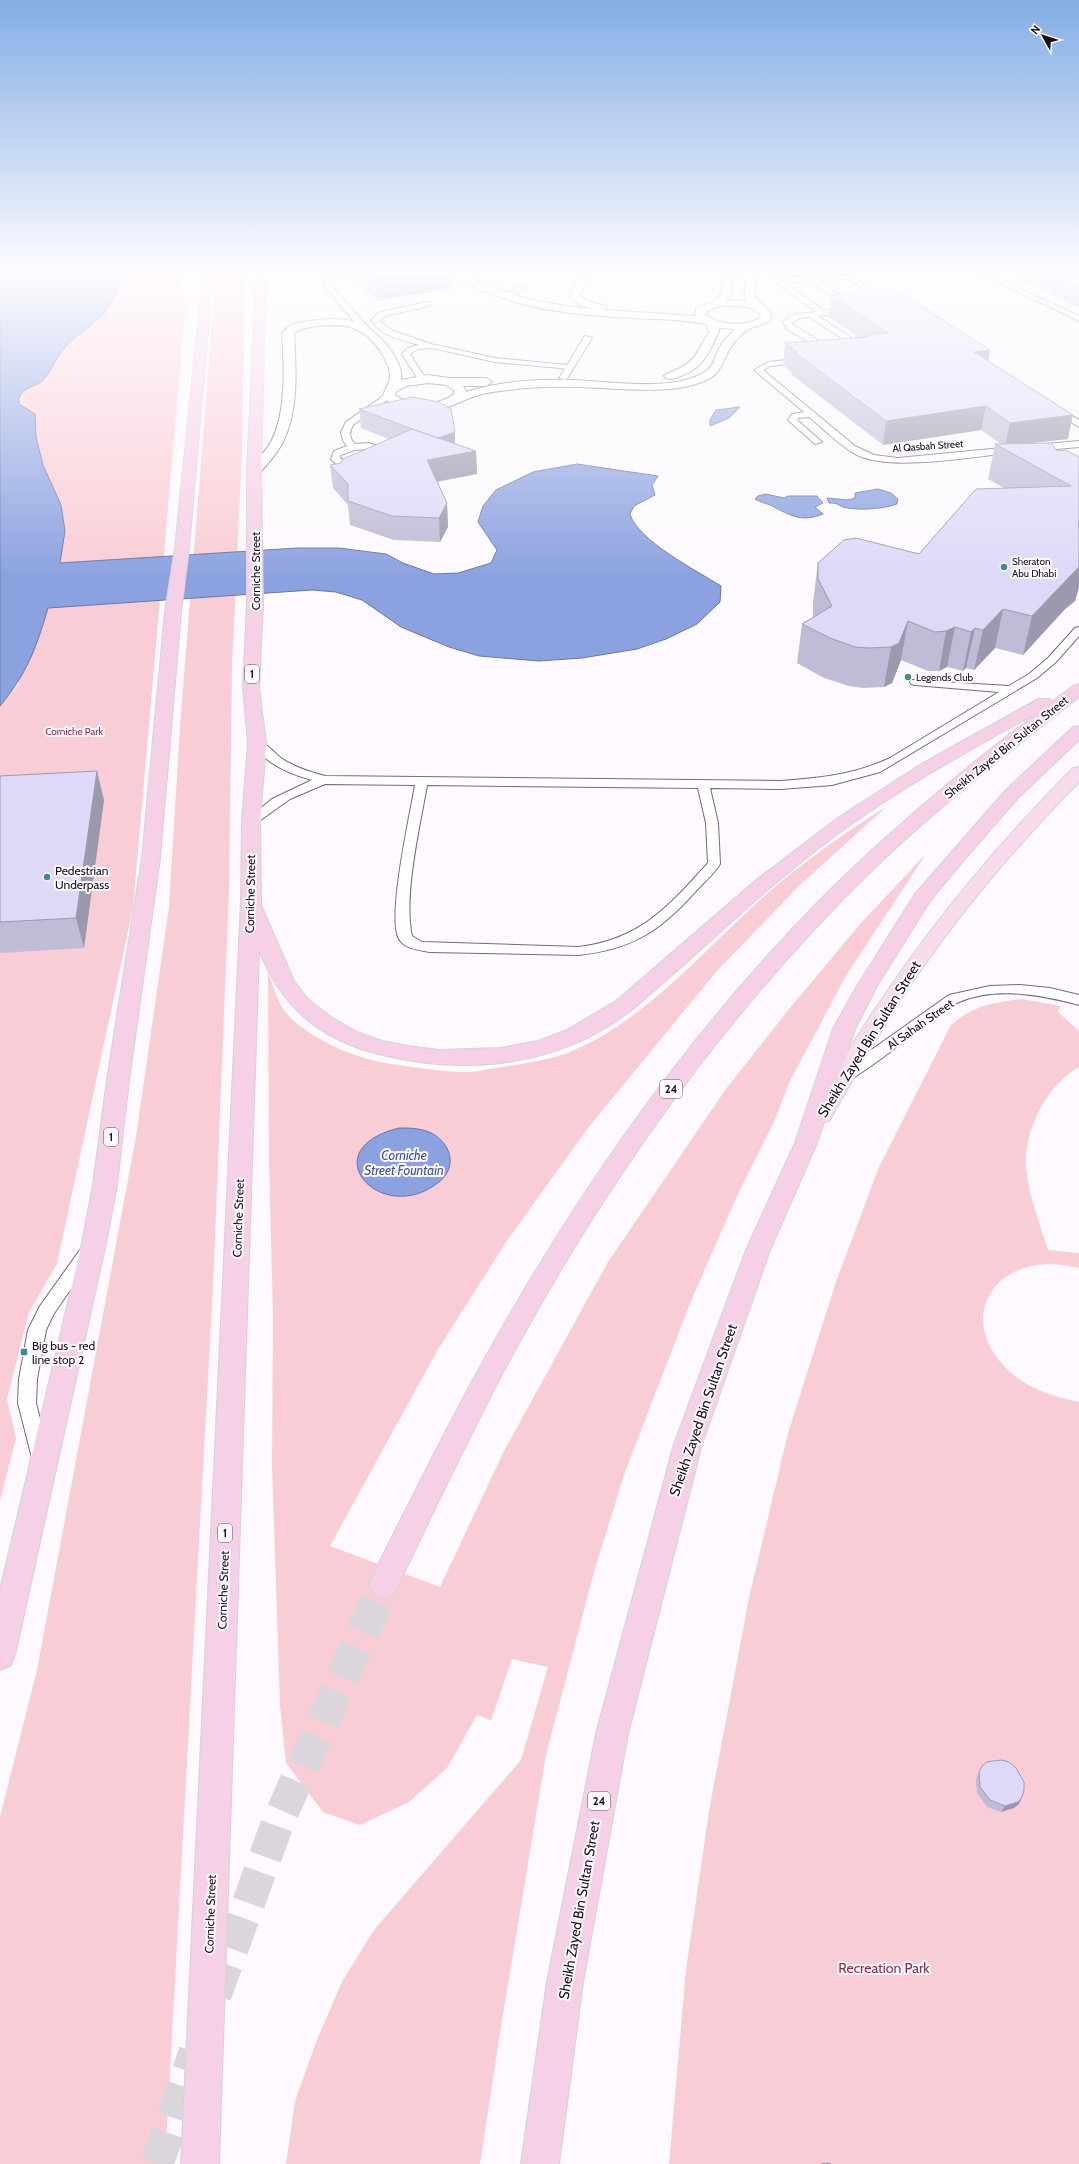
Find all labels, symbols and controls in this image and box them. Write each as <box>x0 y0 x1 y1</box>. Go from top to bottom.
north arrow <box>1023 16 1063 56</box>
text: N <box>1027 22 1043 37</box>
street label: Al Qasbah Street <box>892 437 964 455</box>
street label: Corniche Street <box>248 532 263 610</box>
place label: Sheraton Abu Dhabi <box>1012 555 1056 580</box>
marker: Sheraton Abu Dhabi <box>999 562 1009 572</box>
road number: 1 <box>245 665 259 683</box>
place label: Legends Club <box>916 671 973 684</box>
marker: Legends Club <box>903 672 913 682</box>
street label: Sheikh Zayed Bin Sultan Street <box>941 692 1071 802</box>
park label: Corniche Park <box>45 725 103 738</box>
street label: Corniche Street <box>242 855 258 933</box>
place label: Pedestrian Underpass <box>55 863 109 892</box>
marker: Pedestrian Underpass <box>42 872 52 882</box>
street label: Sheikh Zayed Bin Sultan Street <box>813 957 925 1121</box>
street label: Al Sahah Street <box>884 996 956 1052</box>
road number: 24 <box>660 1080 682 1098</box>
road number: 1 <box>104 1128 118 1146</box>
water label: Corniche Street Fountain <box>364 1147 444 1178</box>
street label: Corniche Street <box>229 1179 247 1257</box>
street label: Sheikh Zayed Bin Sultan Street <box>665 1321 741 1499</box>
place label: Big bus - red line stop 2 <box>32 1338 95 1367</box>
marker: Big bus - red line stop 2 <box>19 1347 29 1357</box>
road number: 1 <box>218 1524 232 1542</box>
street label: Corniche Street <box>214 1551 232 1629</box>
road number: 24 <box>588 1792 610 1810</box>
street label: Sheikh Zayed Bin Sultan Street <box>554 1819 604 2001</box>
street label: Corniche Street <box>201 1875 219 1953</box>
park label: Recreation Park <box>838 1959 930 1977</box>

